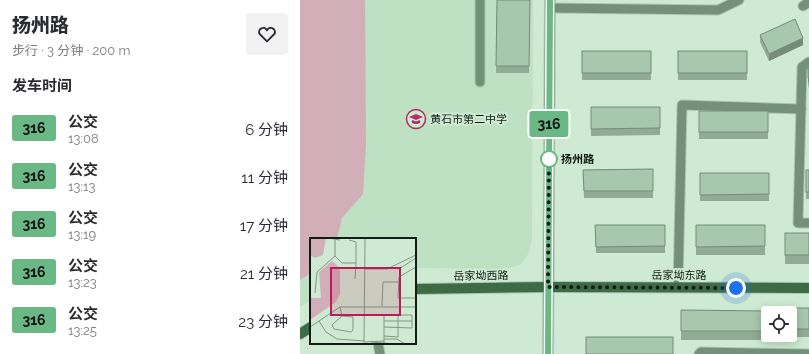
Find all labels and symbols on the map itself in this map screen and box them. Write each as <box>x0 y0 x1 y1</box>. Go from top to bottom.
school or university icon: 黄石市第二中学 <box>405 108 427 130</box>
line badge: 316 <box>526 111 572 137</box>
place label: 黄石市第二中学 <box>430 113 507 126</box>
marker: 扬州路 <box>540 150 558 168</box>
place label: 扬州路 <box>561 153 595 166</box>
inset map <box>310 238 416 344</box>
street label: 岳家坳西路 <box>453 269 509 283</box>
street label: 岳家坳东路 <box>652 269 707 282</box>
your location <box>726 278 746 298</box>

